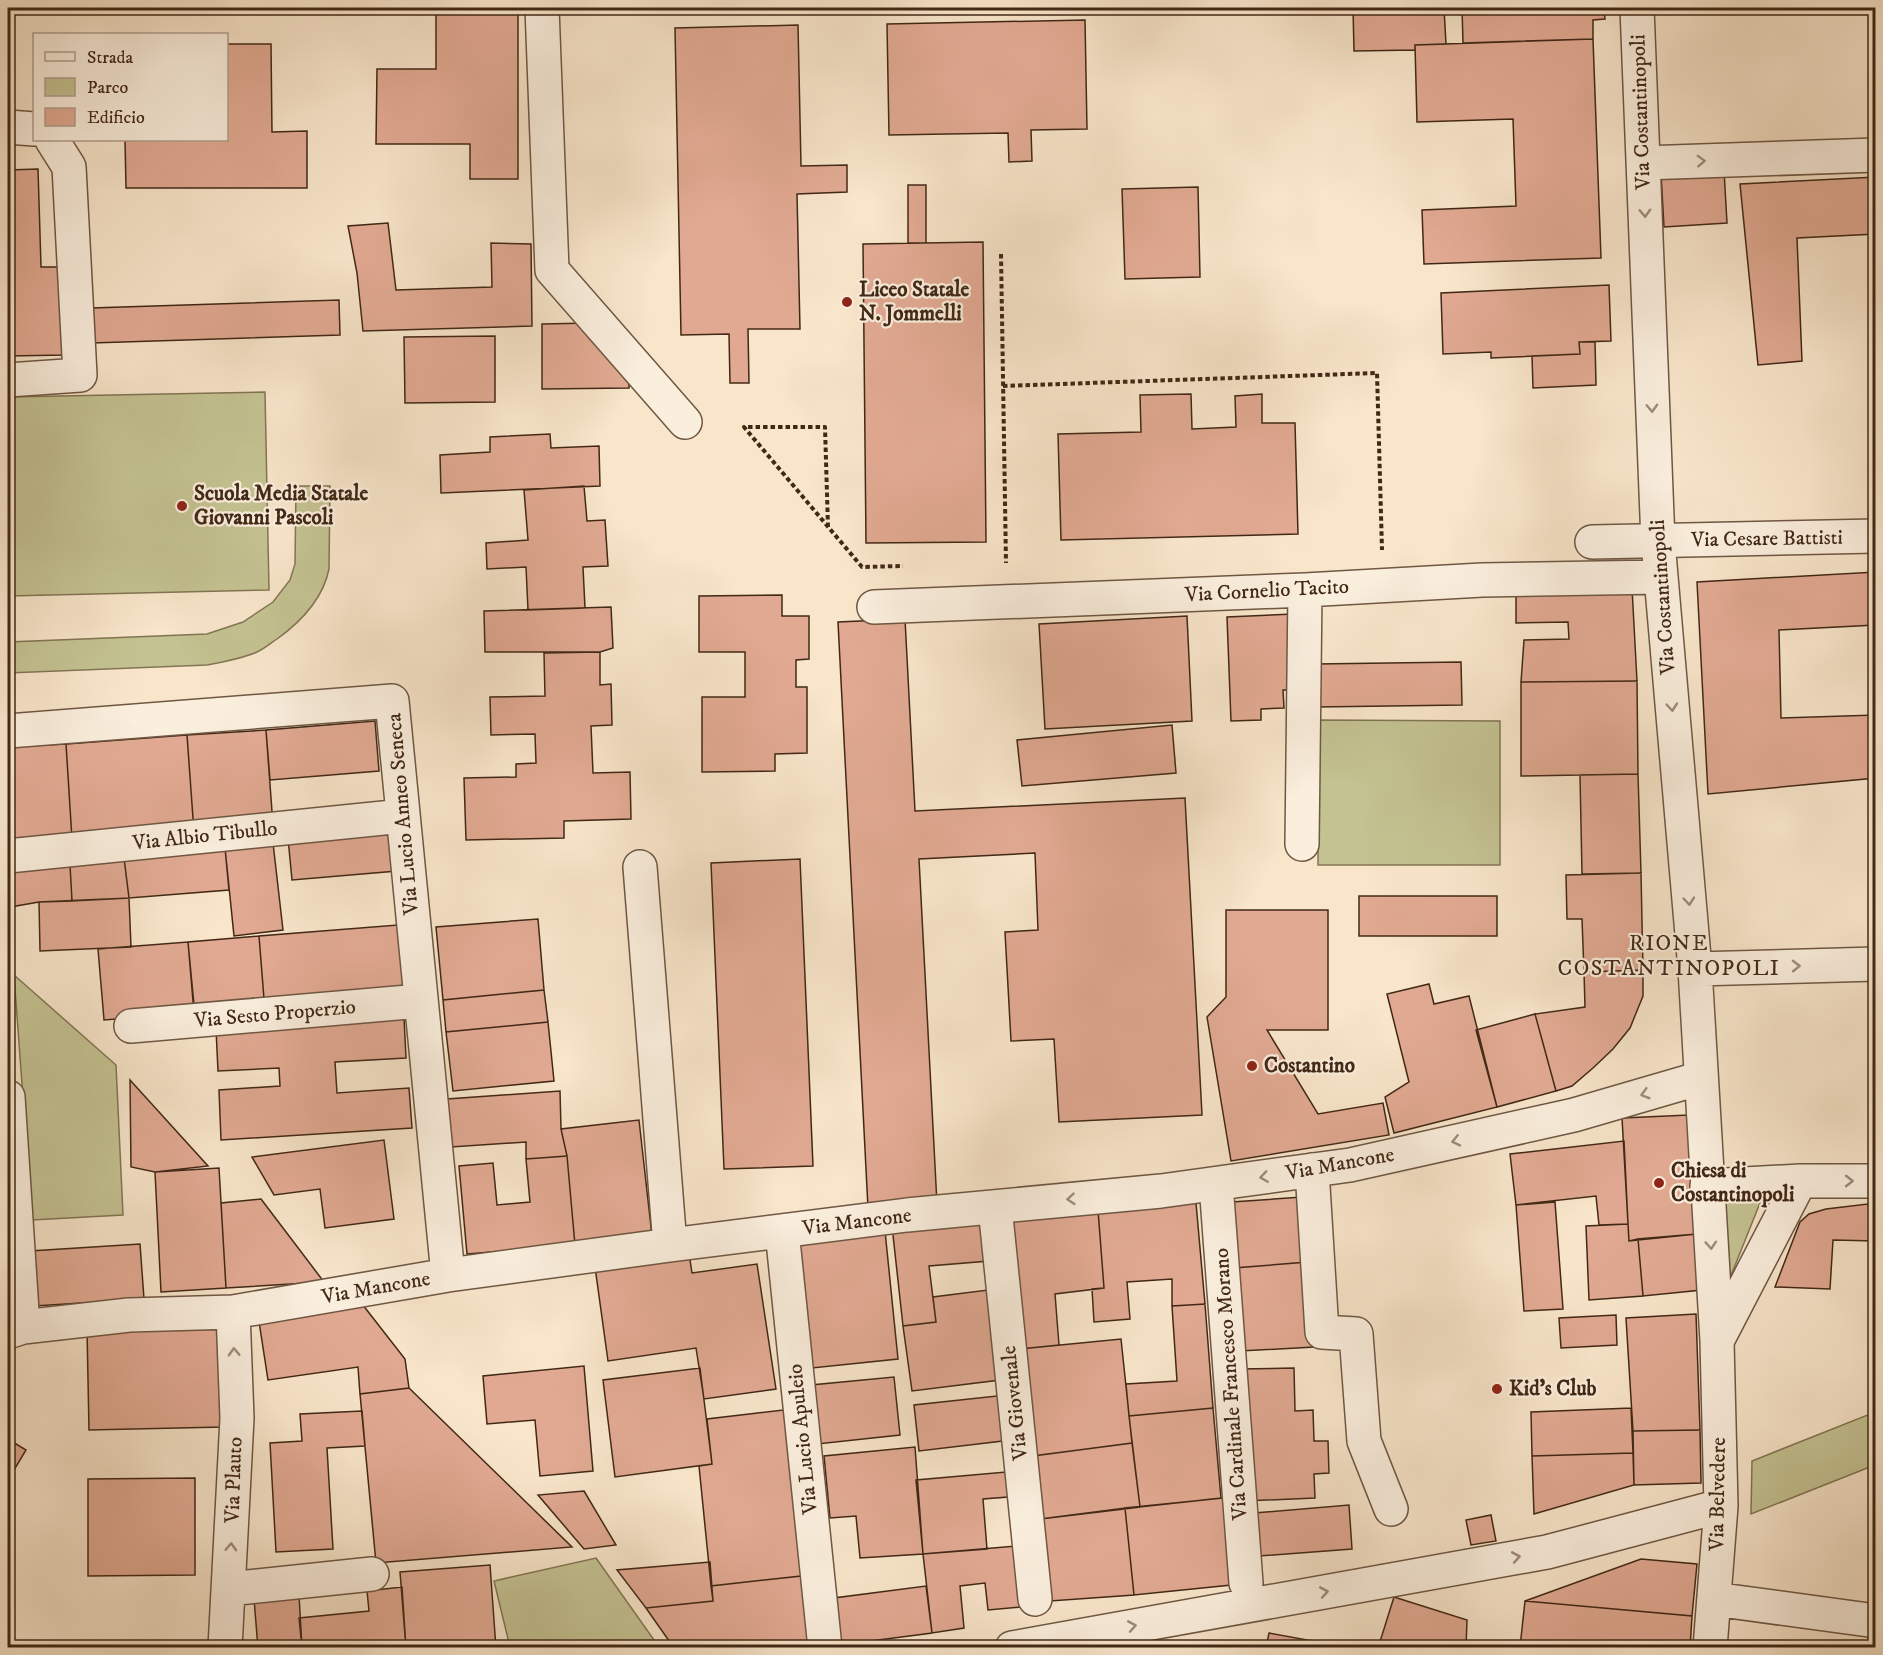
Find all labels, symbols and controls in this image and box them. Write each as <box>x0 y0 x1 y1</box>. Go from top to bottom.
legend <box>33 33 228 141</box>
street label: Via Costantinopoli <box>1625 34 1657 191</box>
text: Strada <box>87 47 134 69</box>
text: Parco <box>87 77 128 99</box>
text: Edificio <box>87 107 145 129</box>
one-way arrow <box>1696 155 1705 167</box>
one-way arrow <box>1638 208 1651 217</box>
place label: Liceo Statale N. Jommelli <box>859 277 970 327</box>
marker: Liceo Statale N. Jommelli <box>840 295 854 309</box>
one-way arrow <box>1646 403 1659 412</box>
place label: Scuola Media Statale Giovanni Pascoli <box>194 481 369 531</box>
marker: Scuola Media Statale Giovanni Pascoli <box>175 499 189 513</box>
street label: Via Costantinopoli <box>1645 519 1681 676</box>
street label: Via Cesare Battisti <box>1690 525 1843 553</box>
street label: Via Cornelio Tacito <box>1183 574 1350 608</box>
one-way arrow <box>1665 702 1678 712</box>
street label: Via Lucio Anneo Seneca <box>381 712 425 917</box>
street label: Via Albio Tibullo <box>130 815 279 857</box>
one-way arrow <box>1682 897 1695 906</box>
district label: RIONE COSTANTINOPOLI <box>1558 930 1780 982</box>
one-way arrow <box>1791 960 1800 972</box>
street label: Via Sesto Properzio <box>192 994 357 1034</box>
place label: Costantino <box>1264 1053 1355 1079</box>
marker: Costantino <box>1245 1059 1259 1073</box>
one-way arrow <box>1640 1087 1651 1099</box>
one-way arrow <box>1451 1134 1461 1147</box>
street label: Via Mancone <box>1283 1142 1397 1187</box>
place label: Chiesa di Costantinopoli <box>1671 1158 1795 1208</box>
one-way arrow <box>1260 1170 1269 1182</box>
one-way arrow <box>1845 1175 1854 1187</box>
marker: Chiesa di Costantinopoli <box>1652 1176 1666 1190</box>
one-way arrow <box>1066 1192 1075 1205</box>
street label: Via Mancone <box>800 1202 913 1242</box>
one-way arrow <box>1704 1240 1717 1249</box>
street label: Via Cardinale Francesco Morano <box>1209 1247 1254 1522</box>
street label: Via Mancone <box>319 1266 433 1311</box>
street label: Via Giovenale <box>996 1344 1034 1463</box>
one-way arrow <box>228 1348 241 1357</box>
street label: Via Lucio Apuleio <box>782 1363 824 1516</box>
place label: Kid's Club <box>1509 1376 1597 1402</box>
marker: Kid's Club <box>1490 1382 1504 1396</box>
street label: Via Plauto <box>219 1436 248 1525</box>
street label: Via Belvedere <box>1704 1437 1732 1552</box>
one-way arrow <box>225 1543 238 1552</box>
one-way arrow <box>1511 1552 1521 1564</box>
one-way arrow <box>1319 1586 1329 1599</box>
one-way arrow <box>1127 1620 1137 1633</box>

